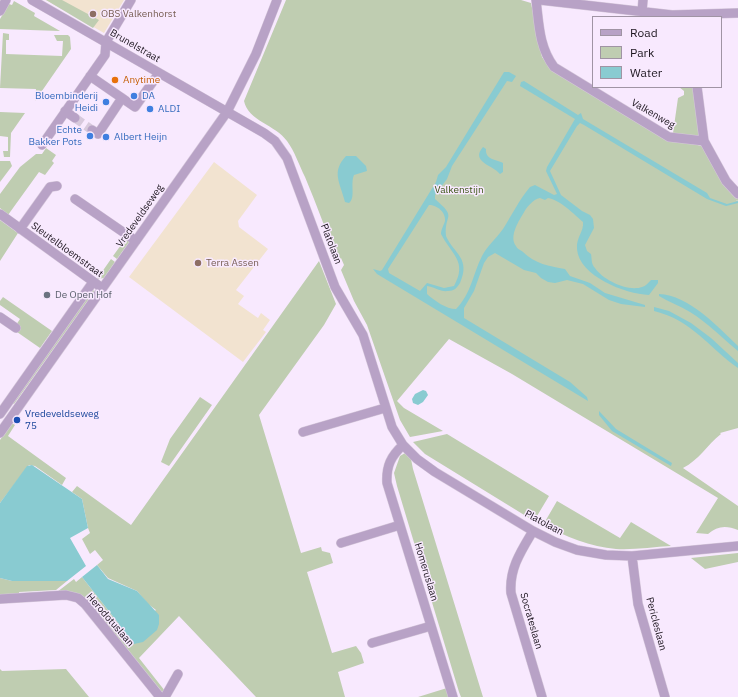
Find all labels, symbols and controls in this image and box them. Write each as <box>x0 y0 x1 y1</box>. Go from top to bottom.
place label: OBS Valkenhorst <box>101 8 176 20</box>
marker: OBS Valkenhorst <box>88 9 98 19</box>
legend <box>592 16 722 88</box>
text: Road <box>630 25 658 40</box>
street label: Brunelstraat <box>108 27 162 65</box>
text: Park <box>630 45 654 60</box>
text: Water <box>630 65 662 80</box>
place label: Anytime <box>123 74 160 86</box>
marker: Anytime <box>110 75 120 85</box>
place label: Bloembinderij Heidi <box>35 90 98 114</box>
place label: DA <box>142 90 155 102</box>
marker: DA <box>129 91 139 101</box>
marker: Bloembinderij Heidi <box>101 97 111 107</box>
street label: Valkenweg <box>629 97 677 131</box>
place label: ALDI <box>158 103 180 115</box>
marker: ALDI <box>145 104 155 114</box>
place label: Echte Bakker Pots <box>28 124 82 148</box>
marker: Echte Bakker Pots <box>85 131 95 141</box>
place label: Albert Heijn <box>114 131 167 143</box>
marker: Albert Heijn <box>101 132 111 142</box>
street label: Vredeveldseweg <box>114 182 166 250</box>
park label: Valkenstijn <box>434 184 484 196</box>
street label: Sleutelbloemstraat <box>29 220 105 280</box>
street label: Platolaan <box>318 222 344 266</box>
place label: Terra Assen <box>206 257 259 269</box>
marker: Terra Assen <box>193 258 203 268</box>
place label: De Open Hof <box>55 289 112 301</box>
marker: De Open Hof <box>42 290 52 300</box>
place label: Vredeveldseweg 75 <box>25 408 99 432</box>
marker: Vredeveldseweg 75 <box>12 415 22 425</box>
street label: Platolaan <box>523 508 565 538</box>
street label: Homeruslaan <box>411 541 441 603</box>
street label: Herodotuslaan <box>84 591 136 649</box>
street label: Socrateslaan <box>517 591 545 651</box>
street label: Pericleslaan <box>643 596 669 652</box>

